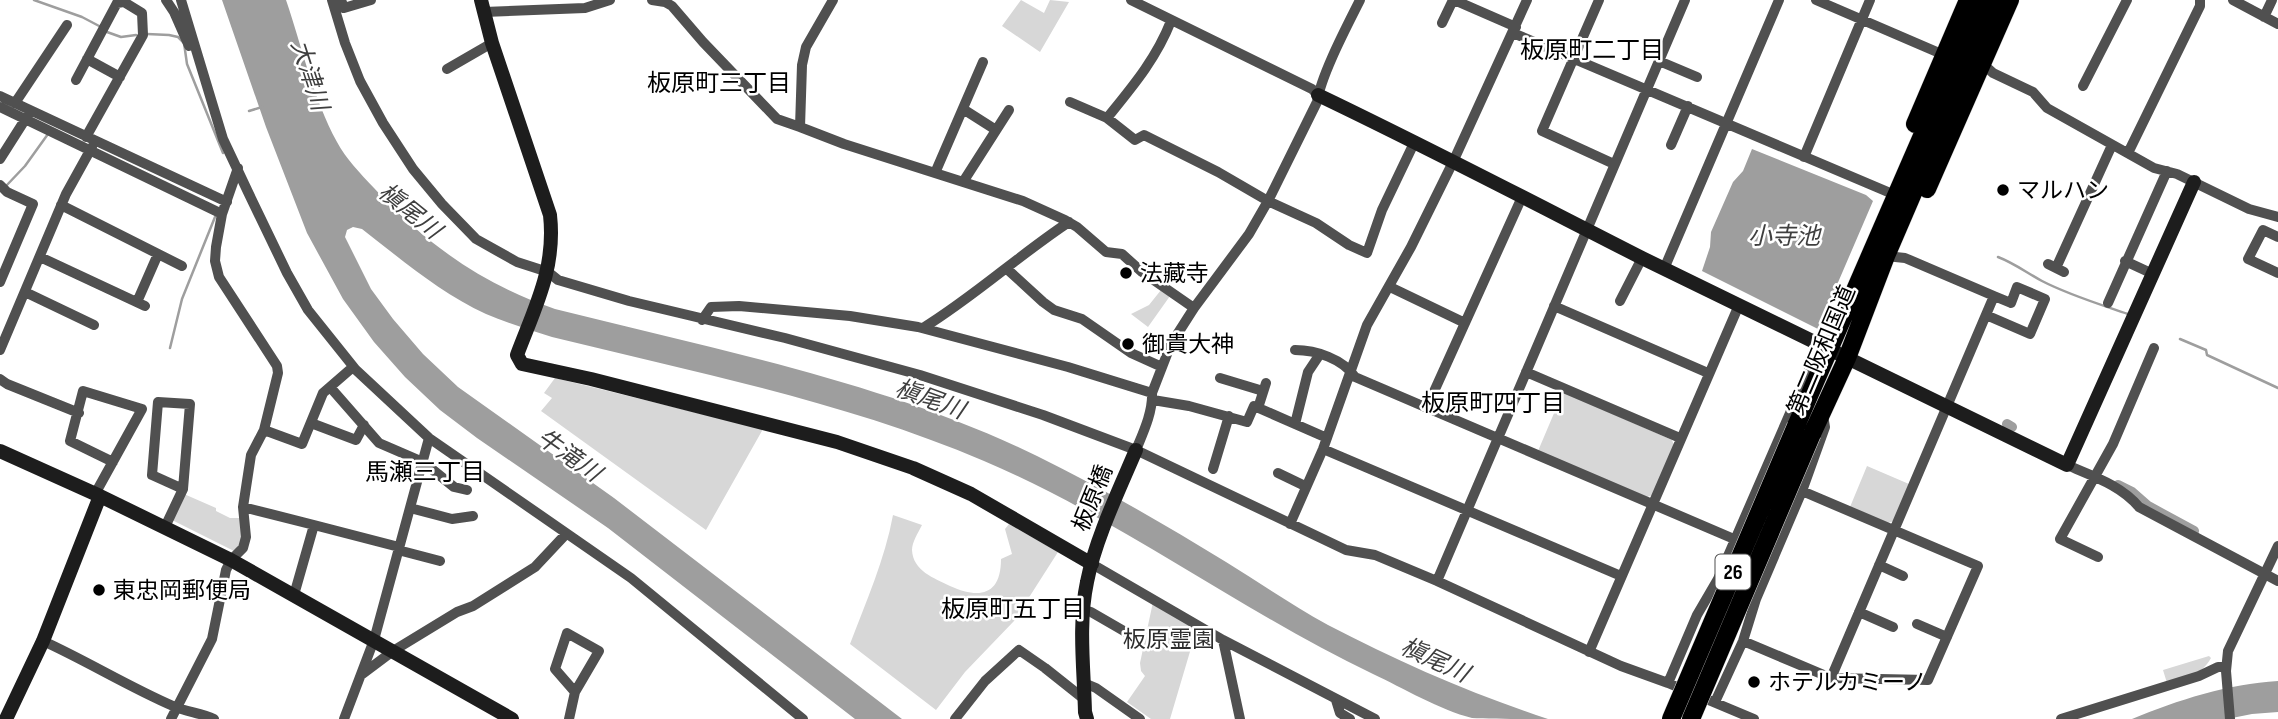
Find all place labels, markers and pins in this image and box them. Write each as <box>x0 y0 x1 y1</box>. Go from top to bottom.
place label: マルハン <box>2017 177 2109 205</box>
marker: マルハン <box>1995 182 2011 198</box>
place label: 法藏寺 <box>1140 260 1209 288</box>
marker: 法藏寺 <box>1118 265 1134 281</box>
place label: 御貴大神 <box>1142 331 1234 359</box>
marker: 御貴大神 <box>1120 336 1136 352</box>
place label: 東忠岡郵便局 <box>113 577 251 605</box>
marker: 東忠岡郵便局 <box>91 582 107 598</box>
place label: ホテルカミーノ <box>1768 669 1927 697</box>
marker: ホテルカミーノ <box>1746 674 1762 690</box>

